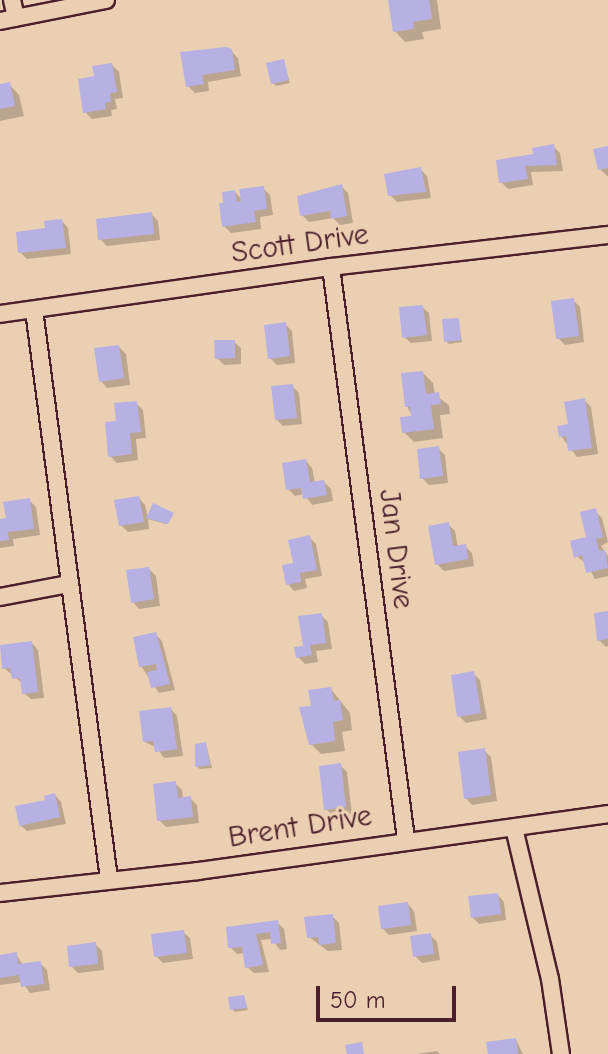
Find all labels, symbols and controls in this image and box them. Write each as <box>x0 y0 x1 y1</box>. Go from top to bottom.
street label: Scott Drive <box>229 217 371 271</box>
street label: Jan Drive <box>371 487 421 611</box>
street label: Brent Drive <box>226 798 374 856</box>
scale bar <box>320 970 460 1020</box>
text: 50 m <box>330 986 386 1014</box>

